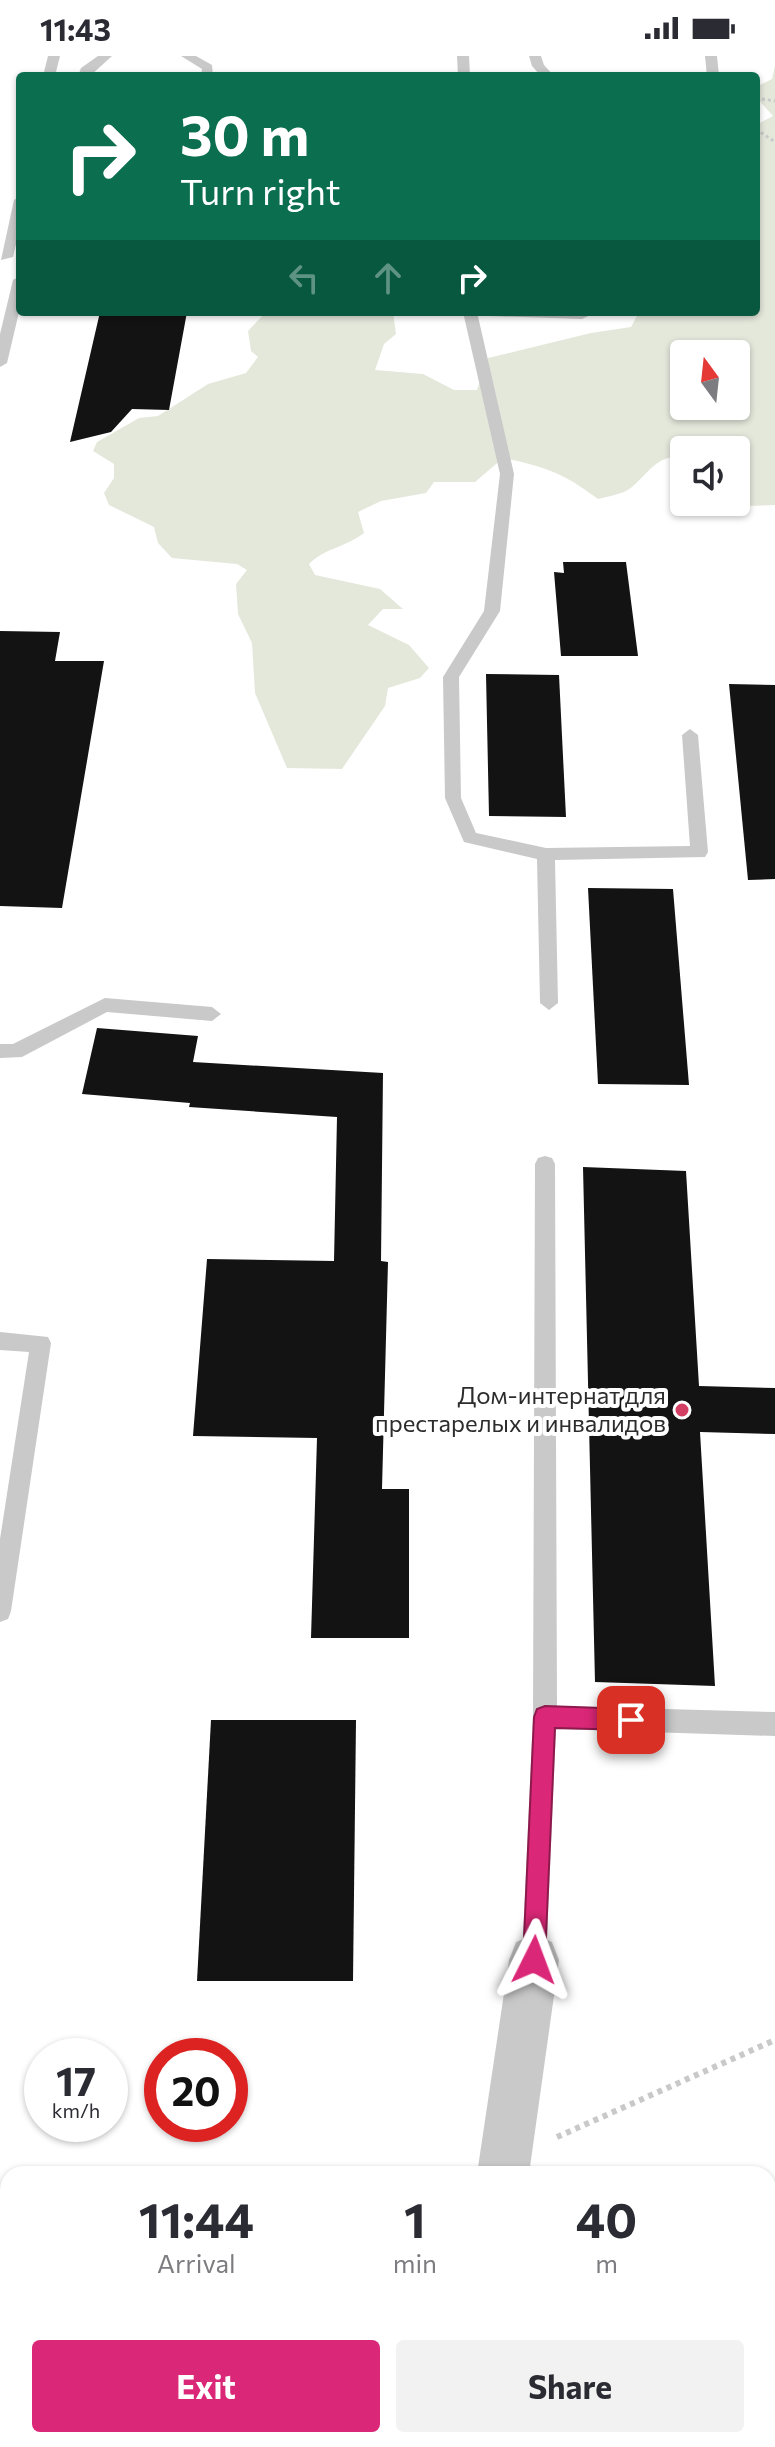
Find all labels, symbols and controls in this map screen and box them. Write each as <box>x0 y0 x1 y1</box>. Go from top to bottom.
text: 11:43 <box>40 10 111 47</box>
text: 30 m <box>180 99 309 168</box>
icon: right <box>48 104 152 208</box>
text: Turn right <box>180 168 341 212</box>
icon: left <box>282 256 326 300</box>
icon: ahead <box>366 256 410 300</box>
icon: right <box>450 256 494 300</box>
north arrow <box>670 340 750 420</box>
map controls <box>670 340 750 516</box>
button: sound <box>670 436 750 516</box>
place label: Дом-интернат для престарелых и инвалидов <box>375 1380 666 1437</box>
marker: Дом-интернат для престарелых и инвалидов <box>673 1401 691 1419</box>
pin <box>597 1686 665 1754</box>
icon: arrive <box>609 1698 653 1742</box>
position arrow <box>492 1918 576 2002</box>
speed limit sign: 20 <box>144 2038 248 2142</box>
text: 17 <box>56 2055 96 2104</box>
text: km/h <box>52 2098 100 2122</box>
text: 11:44 <box>139 2189 254 2248</box>
text: 1 <box>404 2189 426 2248</box>
text: 40 <box>576 2189 637 2248</box>
text: Arrival <box>157 2247 236 2278</box>
text: min <box>393 2247 437 2278</box>
text: m <box>595 2247 618 2278</box>
button: Exit <box>32 2340 380 2432</box>
button: Share <box>396 2340 744 2432</box>

